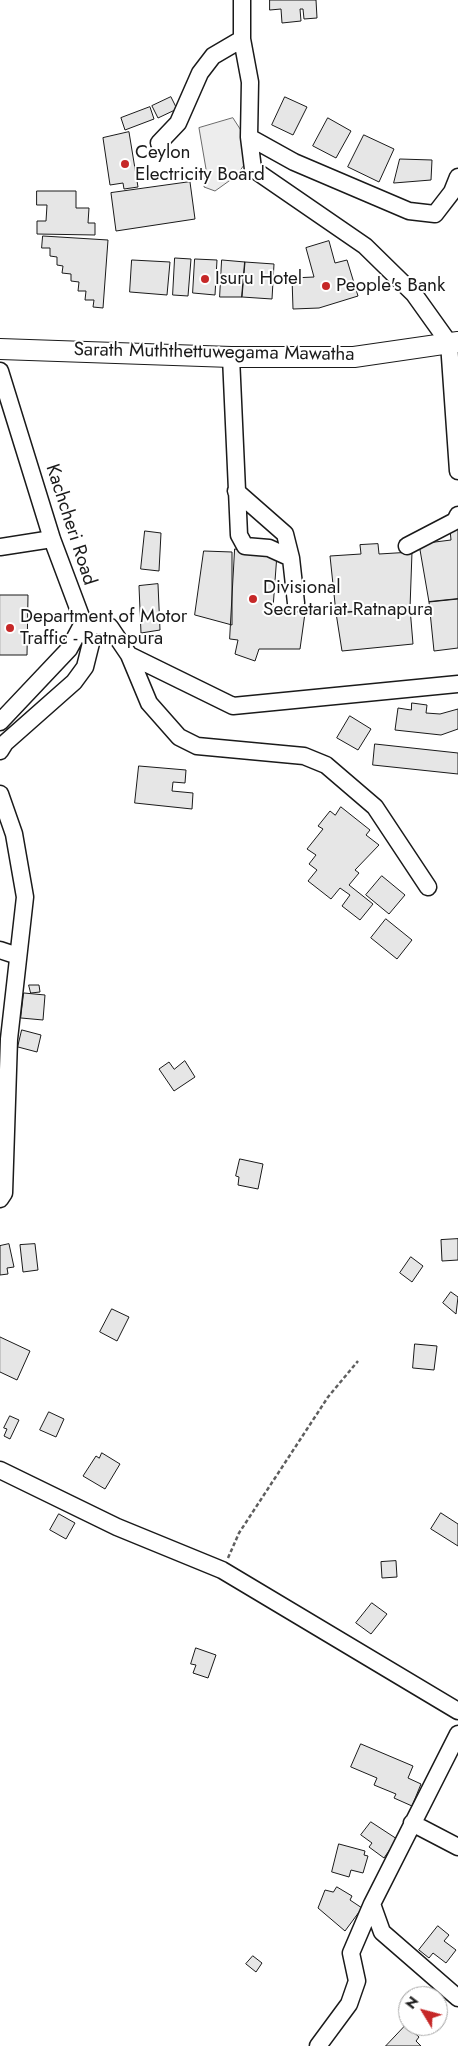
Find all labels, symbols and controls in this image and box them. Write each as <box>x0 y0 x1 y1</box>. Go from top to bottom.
place label: Ceylon Electricity Board <box>135 142 265 186</box>
marker: Ceylon Electricity Board <box>119 158 131 170</box>
place label: Isuru Hotel <box>215 268 302 290</box>
marker: Isuru Hotel <box>199 273 211 285</box>
place label: People's Bank <box>336 275 445 297</box>
marker: People's Bank <box>320 280 332 292</box>
street label: Sarath Muththettuwegama Mawatha <box>73 339 355 367</box>
street label: Kachcheri Road <box>40 462 100 588</box>
place label: Divisional Secretariat Ratnapura <box>263 577 433 621</box>
marker: Divisional Secretariat Ratnapura <box>247 593 259 605</box>
place label: Department of Motor Traffic - Ratnapura <box>20 606 187 650</box>
marker: Department of Motor Traffic - Ratnapura <box>4 622 16 634</box>
north arrow <box>398 1986 448 2036</box>
text: N <box>400 1992 423 2013</box>

